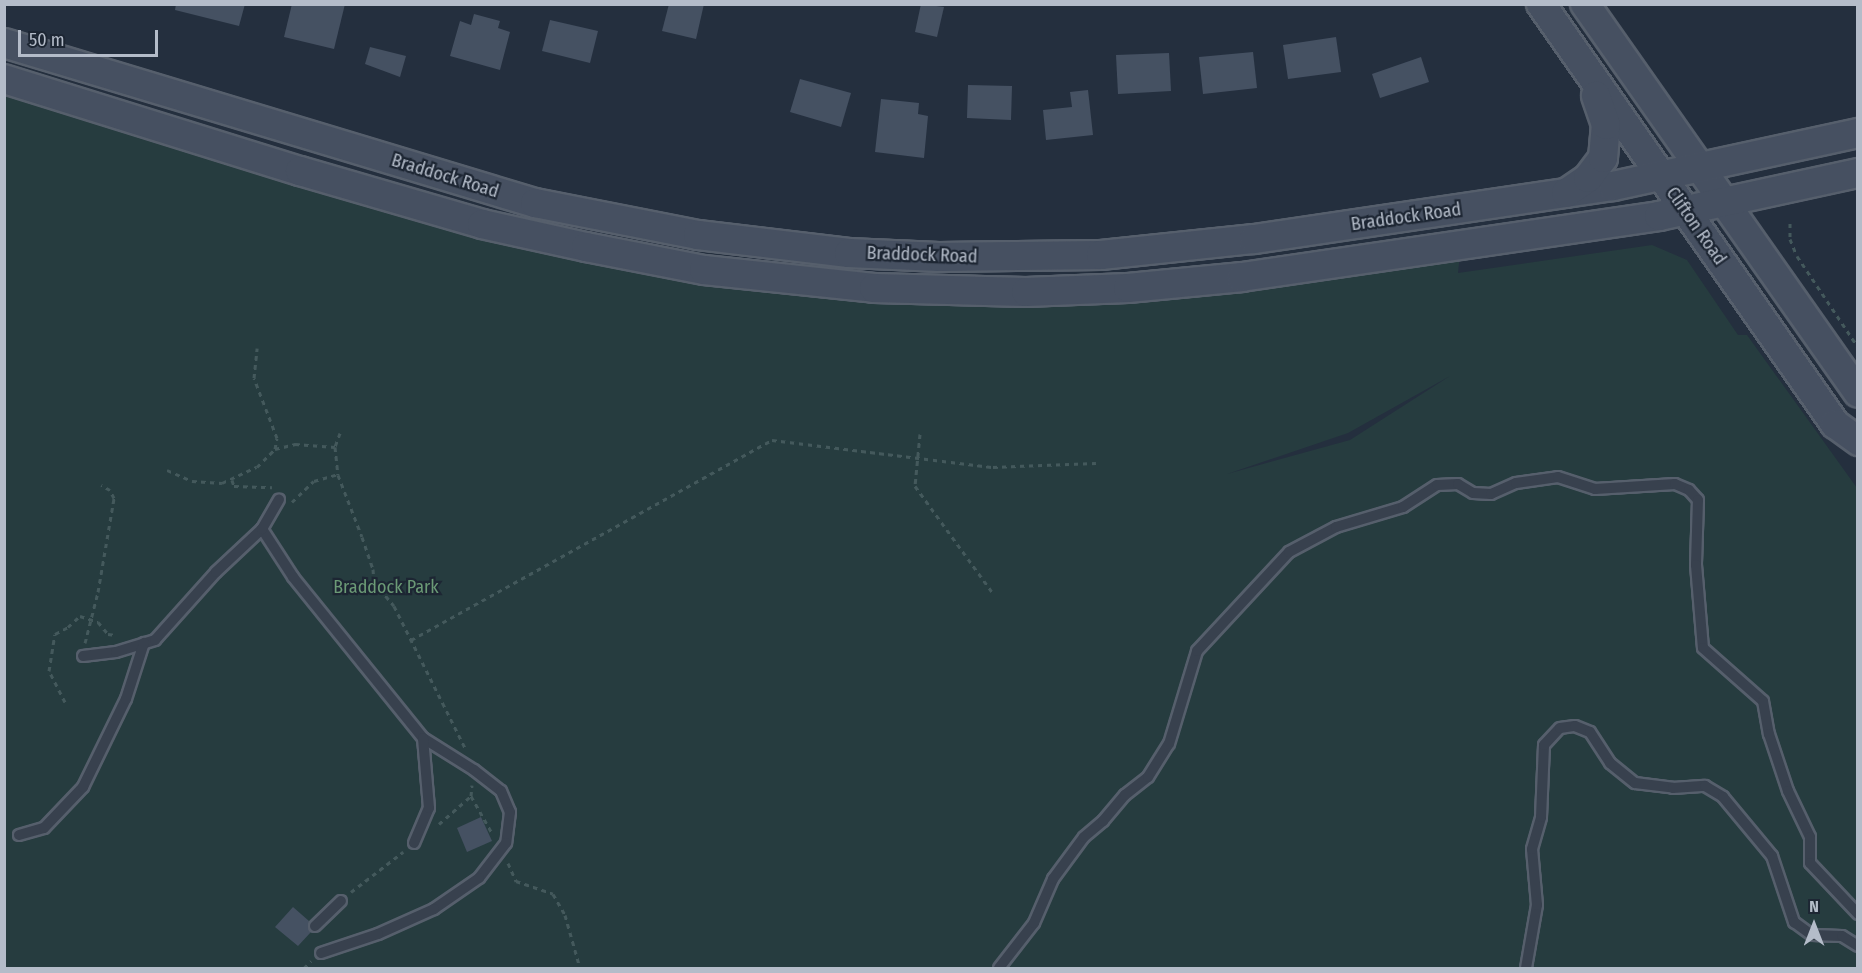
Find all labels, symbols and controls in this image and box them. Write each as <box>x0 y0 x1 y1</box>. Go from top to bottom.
scale bar <box>21 18 160 56</box>
text: 50 m <box>29 29 65 51</box>
street label: Braddock Road <box>389 149 501 203</box>
street label: Clifton Road <box>1661 183 1731 269</box>
street label: Braddock Road <box>1350 199 1462 235</box>
street label: Braddock Road <box>866 242 978 268</box>
park label: Braddock Park <box>333 576 439 598</box>
north arrow <box>1784 895 1844 955</box>
text: N <box>1809 897 1819 916</box>

